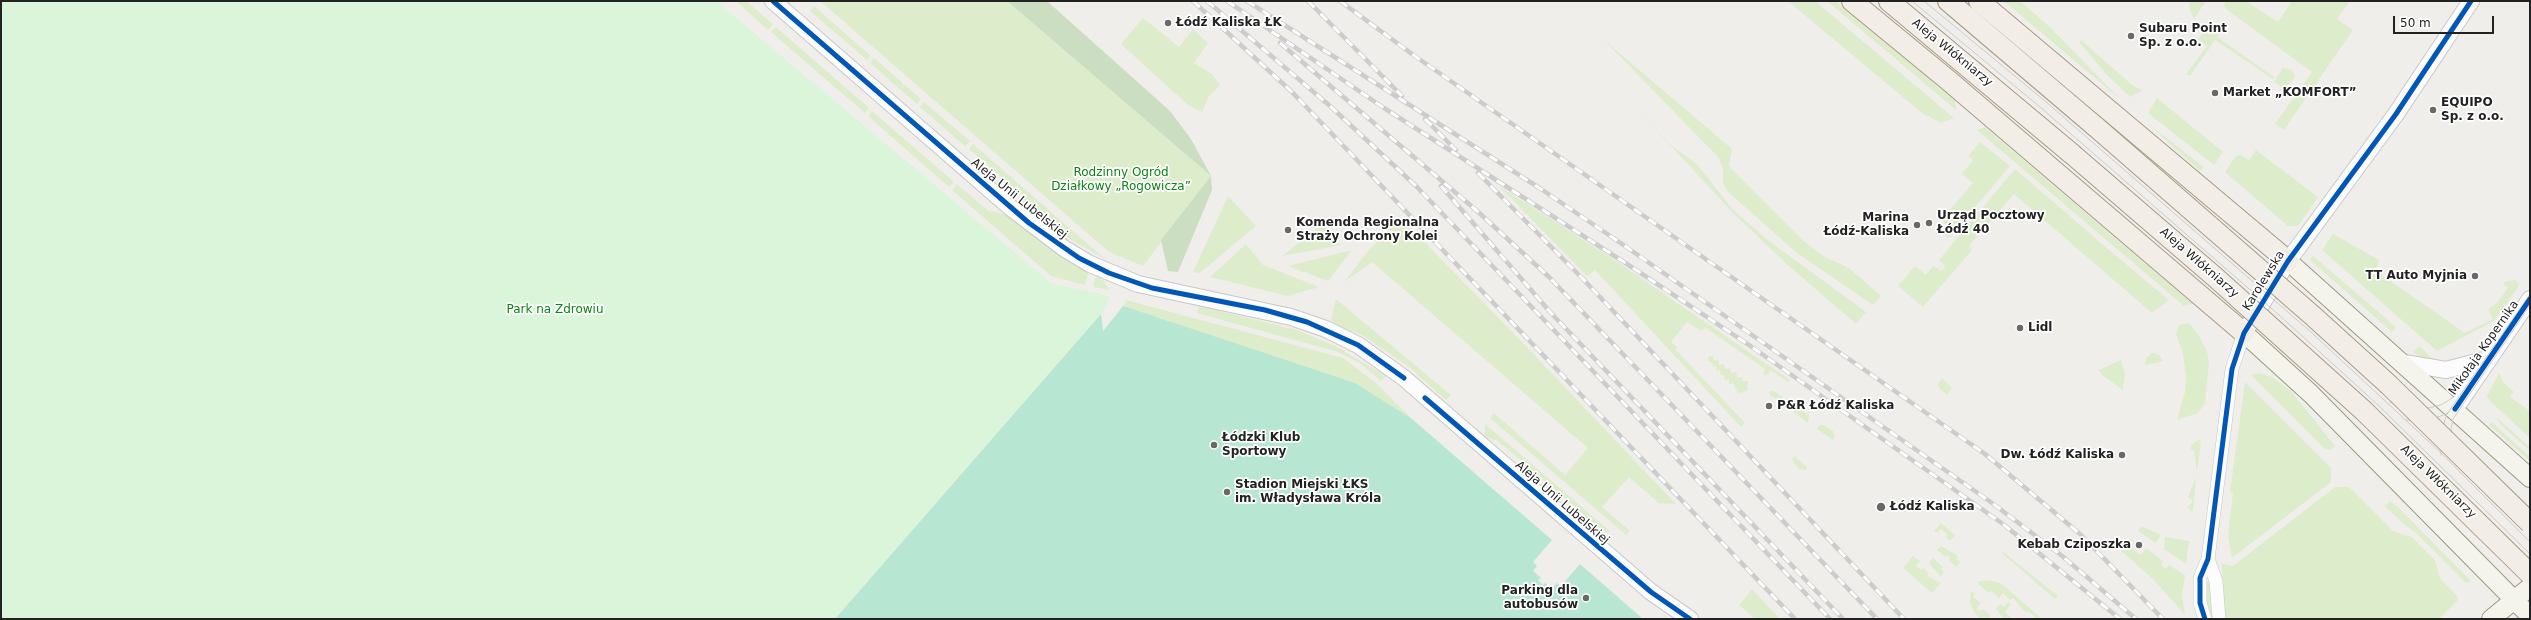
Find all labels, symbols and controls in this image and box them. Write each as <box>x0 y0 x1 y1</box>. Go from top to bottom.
scale bar <box>2395 8 2496 34</box>
place label: Łódź Kaliska ŁK <box>1176 16 1282 30</box>
street label: Aleja Włókniarzy <box>1909 16 1995 90</box>
text: 50 m <box>2400 16 2431 30</box>
marker: Łódź Kaliska ŁK <box>1163 18 1173 28</box>
place label: Subaru Point Sp. z o.o. <box>2139 22 2227 50</box>
marker: Subaru Point Sp. z o.o. <box>2126 31 2136 41</box>
place label: Market „KOMFORT” <box>2223 86 2357 100</box>
marker: Market „KOMFORT” <box>2210 88 2220 98</box>
place label: EQUIPO Sp. z o.o. <box>2441 96 2504 124</box>
marker: EQUIPO Sp. z o.o. <box>2428 105 2438 115</box>
street label: Aleja Unii Lubelskiej <box>968 156 1070 242</box>
park label: Rodzinny Ogród Działkowy „Rogowicza” <box>1051 166 1191 194</box>
place label: Urząd Pocztowy Łódź 40 <box>1937 209 2045 237</box>
place label: Marina Łódź-Kaliska <box>1824 211 1909 239</box>
place label: Komenda Regionalna Straży Ochrony Kolei <box>1296 216 1439 244</box>
marker: Urząd Pocztowy Łódź 40 <box>1924 218 1934 228</box>
marker: Marina Łódź-Kaliska <box>1912 220 1922 230</box>
marker: Komenda Regionalna Straży Ochrony Kolei <box>1283 225 1293 235</box>
street label: Aleja Włókniarzy <box>2157 225 2241 301</box>
street label: Karolewska <box>2240 248 2288 314</box>
place label: TT Auto Myjnia <box>2366 269 2467 283</box>
marker: TT Auto Myjnia <box>2470 271 2480 281</box>
street label: Mikołaja Kopernika <box>2446 298 2522 398</box>
park label: Park na Zdrowiu <box>506 303 604 317</box>
place label: Lidl <box>2028 321 2052 335</box>
marker: Lidl <box>2015 323 2025 333</box>
place label: P&R Łódź Kaliska <box>1777 399 1894 413</box>
marker: P&R Łódź Kaliska <box>1764 401 1774 411</box>
place label: Łódzki Klub Sportowy <box>1222 431 1300 459</box>
marker: Łódzki Klub Sportowy <box>1209 440 1219 450</box>
street label: Aleja Włókniarzy <box>2397 442 2479 522</box>
place label: Dw. Łódź Kaliska <box>2000 448 2114 462</box>
marker: Dw. Łódź Kaliska <box>2117 450 2127 460</box>
street label: Aleja Unii Lubelskiej <box>1512 458 1612 548</box>
place label: Stadion Miejski ŁKS im. Władysława Króla <box>1235 478 1381 506</box>
marker: Stadion Miejski ŁKS im. Władysława Króla <box>1222 487 1232 497</box>
place label: Łódź Kaliska <box>1890 500 1975 514</box>
marker: Łódź Kaliska <box>1875 501 1887 513</box>
place label: Kebab Cziposzka <box>2017 538 2131 552</box>
marker: Kebab Cziposzka <box>2134 540 2144 550</box>
place label: Parking dla autobusów <box>1501 584 1578 612</box>
marker: Parking dla autobusów <box>1581 593 1591 603</box>

